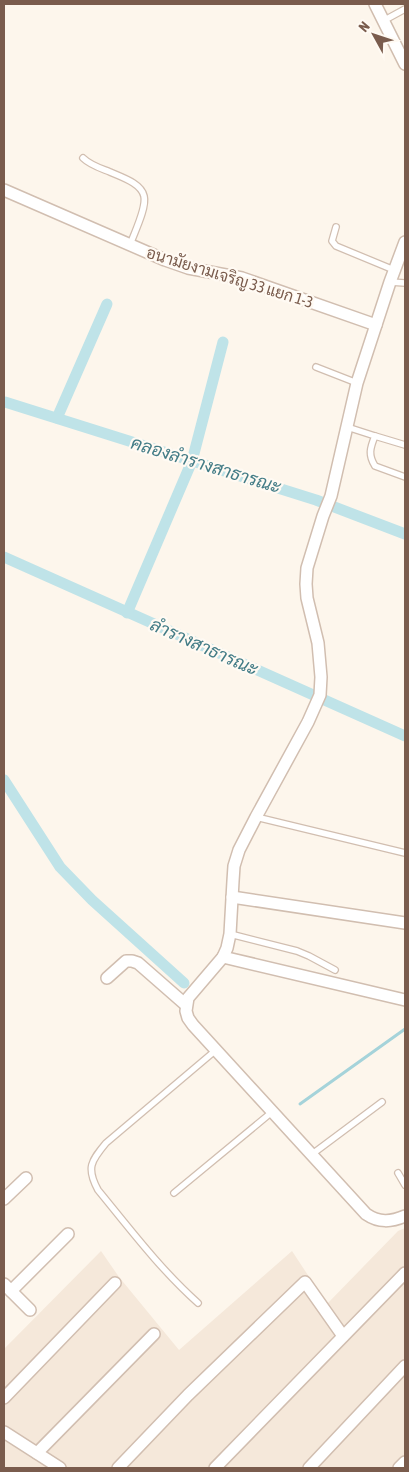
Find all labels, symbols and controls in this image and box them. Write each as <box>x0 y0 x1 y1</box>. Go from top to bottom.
north arrow <box>349 10 399 60</box>
text: N <box>355 18 373 35</box>
street label: อนามัยงามเจริญ 33 แยก 1-3 <box>144 242 316 312</box>
water label: คลองลำรางสาธารณะ <box>129 432 284 497</box>
water label: ลำรางสาธารณะ <box>147 613 262 680</box>

